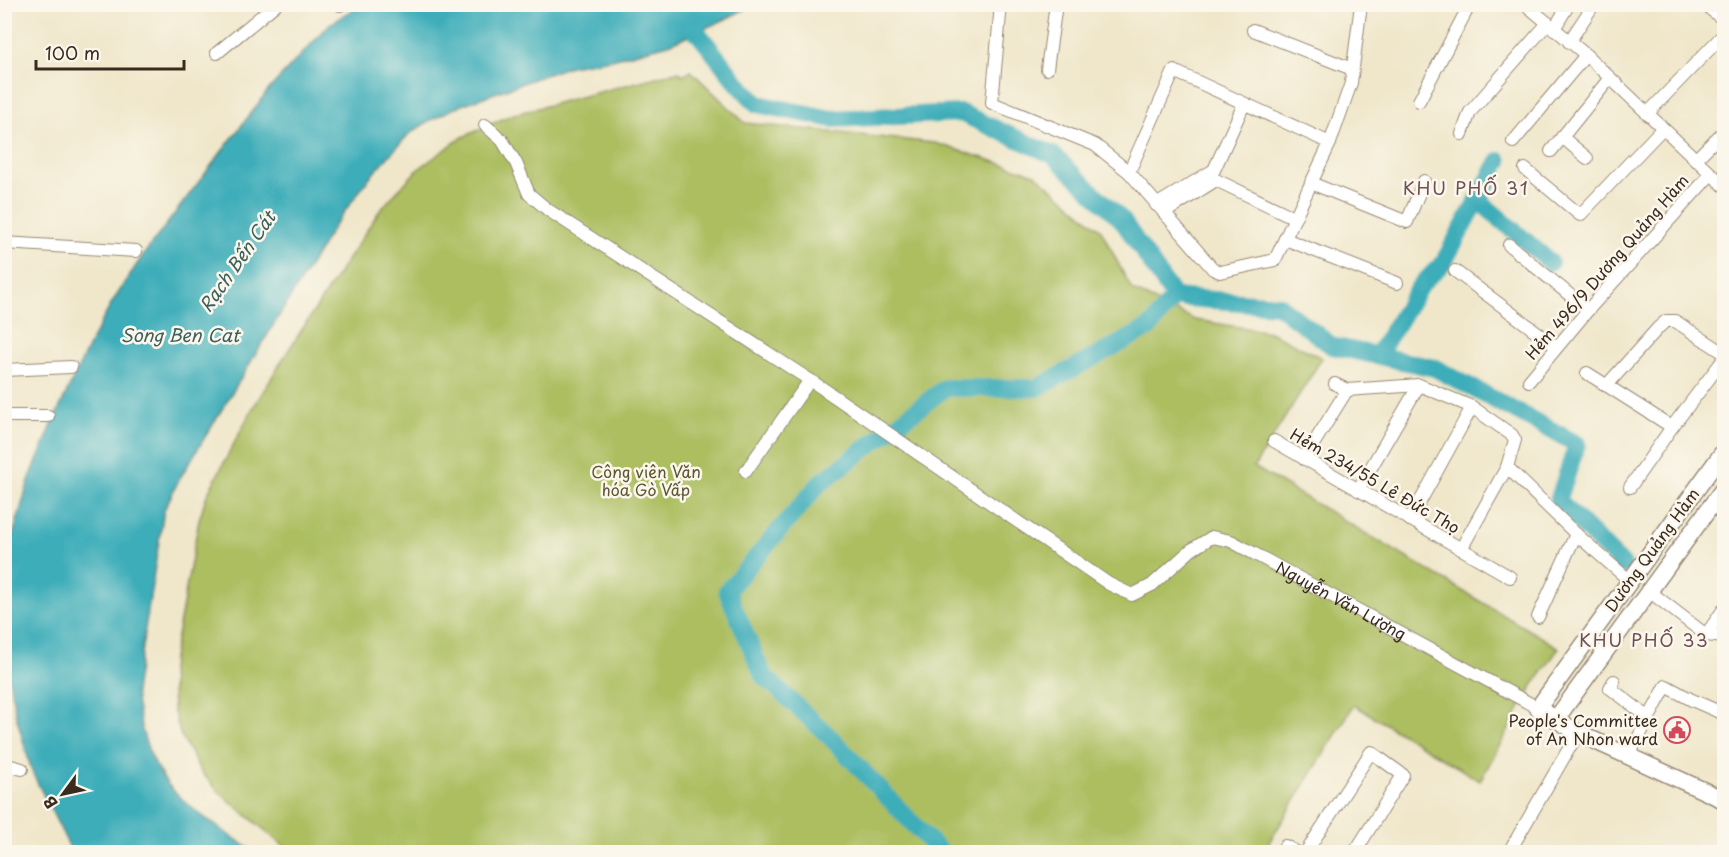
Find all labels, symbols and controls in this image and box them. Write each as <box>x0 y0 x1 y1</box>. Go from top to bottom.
scale bar <box>36 33 184 71</box>
text: 100 m <box>45 39 100 66</box>
street label: Hẻm 496/9 Dương Quảng Hàm <box>1519 168 1694 364</box>
district label: KHU PHỐ 31 <box>1403 174 1529 201</box>
water label: Rạch Bến Cát <box>192 203 283 317</box>
water label: Song Ben Cat <box>121 321 242 348</box>
street label: Hẻm 234/55 Lê Đức Thọ <box>1286 422 1465 539</box>
park label: Công viên Văn hóa Gò Vấp <box>591 459 701 501</box>
street label: Dương Quảng Hàm <box>1598 483 1704 616</box>
street label: Nguyễn Văn Lượng <box>1272 555 1411 645</box>
district label: KHU PHỐ 33 <box>1579 626 1709 653</box>
place label: People's Committee of An Nhon ward <box>1508 708 1658 750</box>
public building icon: People's Committee of An Nhon ward <box>1662 715 1692 745</box>
north arrow <box>33 764 93 824</box>
text: B <box>37 792 63 814</box>

